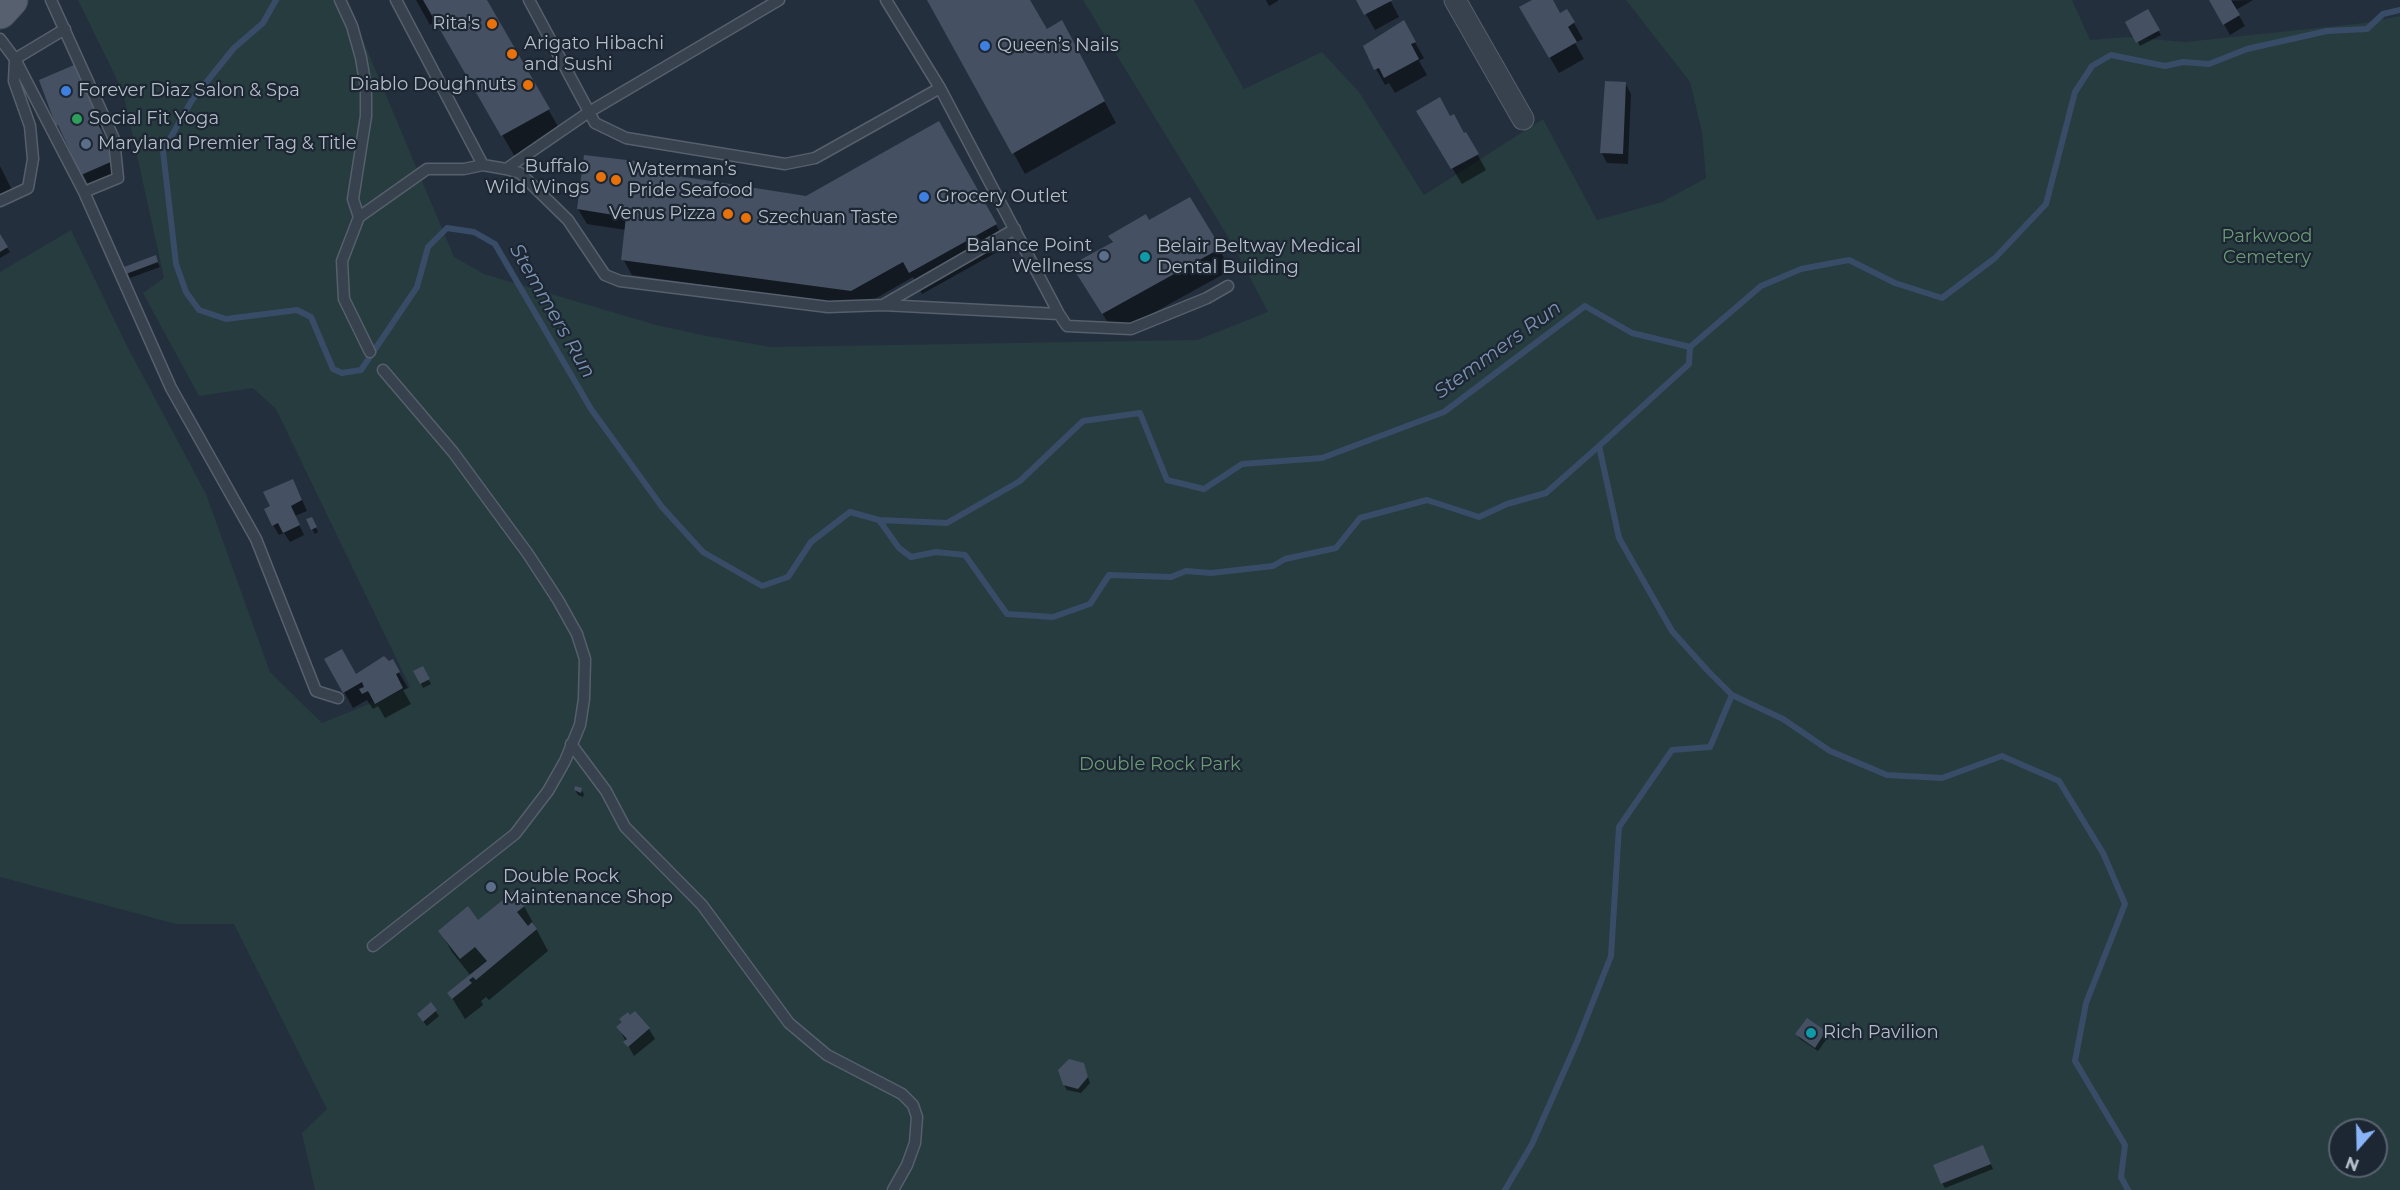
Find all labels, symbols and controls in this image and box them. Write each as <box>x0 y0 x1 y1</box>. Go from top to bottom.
place label: Rita's <box>432 13 480 35</box>
marker: Rita's <box>485 17 499 31</box>
place label: Arigato Hibachi and Sushi <box>524 33 664 76</box>
place label: Queen’s Nails <box>997 35 1119 57</box>
marker: Queen’s Nails <box>978 39 992 53</box>
marker: Arigato Hibachi and Sushi <box>505 47 519 61</box>
place label: Diablo Doughnuts <box>350 74 516 96</box>
marker: Diablo Doughnuts <box>521 78 535 92</box>
place label: Forever Diaz Salon & Spa <box>78 80 300 102</box>
marker: Forever Diaz Salon & Spa <box>59 84 73 98</box>
place label: Social Fit Yoga <box>89 108 219 130</box>
marker: Social Fit Yoga <box>70 112 84 126</box>
place label: Maryland Premier Tag & Title <box>98 133 357 155</box>
marker: Maryland Premier Tag & Title <box>79 137 93 151</box>
place label: Buffalo Wild Wings <box>485 156 589 198</box>
place label: Waterman’s Pride Seafood <box>628 159 753 201</box>
marker: Buffalo Wild Wings <box>594 170 608 184</box>
marker: Waterman’s Pride Seafood <box>609 173 623 187</box>
place label: Grocery Outlet <box>936 186 1068 208</box>
marker: Grocery Outlet <box>917 190 931 204</box>
place label: Venus Pizza <box>609 203 716 225</box>
marker: Venus Pizza <box>721 207 735 221</box>
place label: Szechuan Taste <box>758 207 898 229</box>
marker: Szechuan Taste <box>739 211 753 225</box>
park label: Parkwood Cemetery <box>2222 226 2312 268</box>
place label: Balance Point Wellness <box>966 235 1092 278</box>
place label: Belair Beltway Medical Dental Building <box>1157 236 1361 278</box>
water label: Stemmers Run <box>504 240 600 382</box>
marker: Balance Point Wellness <box>1097 249 1111 263</box>
marker: Belair Beltway Medical Dental Building <box>1138 250 1152 264</box>
water label: Stemmers Run <box>1430 296 1566 404</box>
park label: Double Rock Park <box>1079 754 1241 776</box>
place label: Double Rock Maintenance Shop <box>503 866 673 908</box>
marker: Double Rock Maintenance Shop <box>484 880 498 894</box>
place label: Rich Pavilion <box>1823 1022 1939 1044</box>
marker: Rich Pavilion <box>1804 1026 1818 1040</box>
north arrow <box>2328 1118 2388 1178</box>
text: N <box>2343 1152 2362 1175</box>

